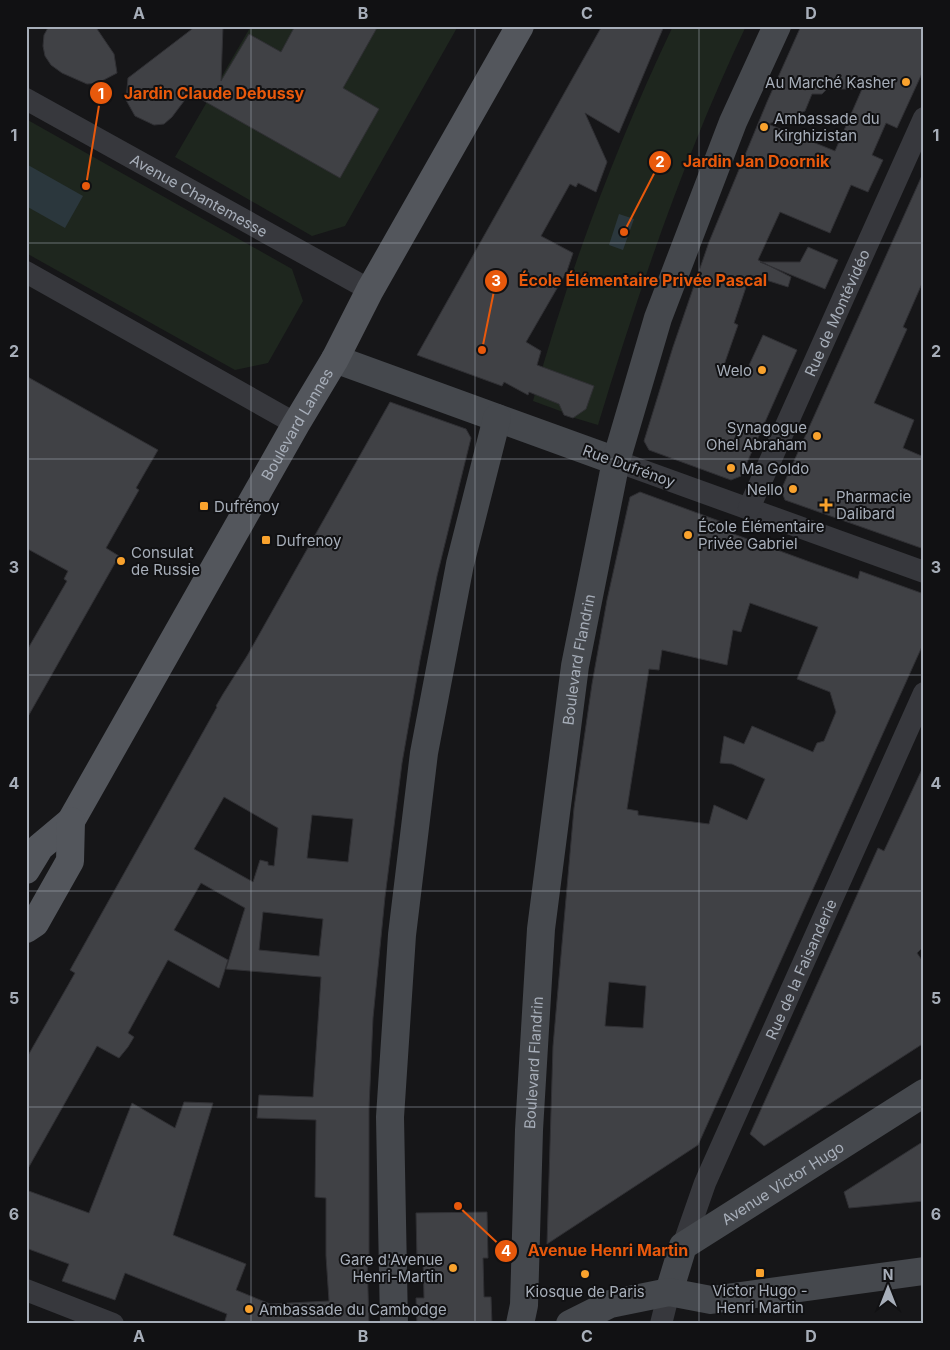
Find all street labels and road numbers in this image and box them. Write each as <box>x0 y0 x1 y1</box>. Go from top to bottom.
street label: Avenue Chantemesse <box>127 149 271 241</box>
street label: Rue de Montévidéo <box>800 246 873 379</box>
street label: Boulevard Lannes <box>257 364 337 484</box>
street label: Rue Dufrénoy <box>580 441 678 492</box>
street label: Boulevard Flandrin <box>558 592 599 726</box>
street label: Rue de la Faisanderie <box>761 896 840 1042</box>
street label: Boulevard Flandrin <box>520 996 546 1129</box>
street label: Avenue Victor Hugo <box>718 1137 847 1229</box>

